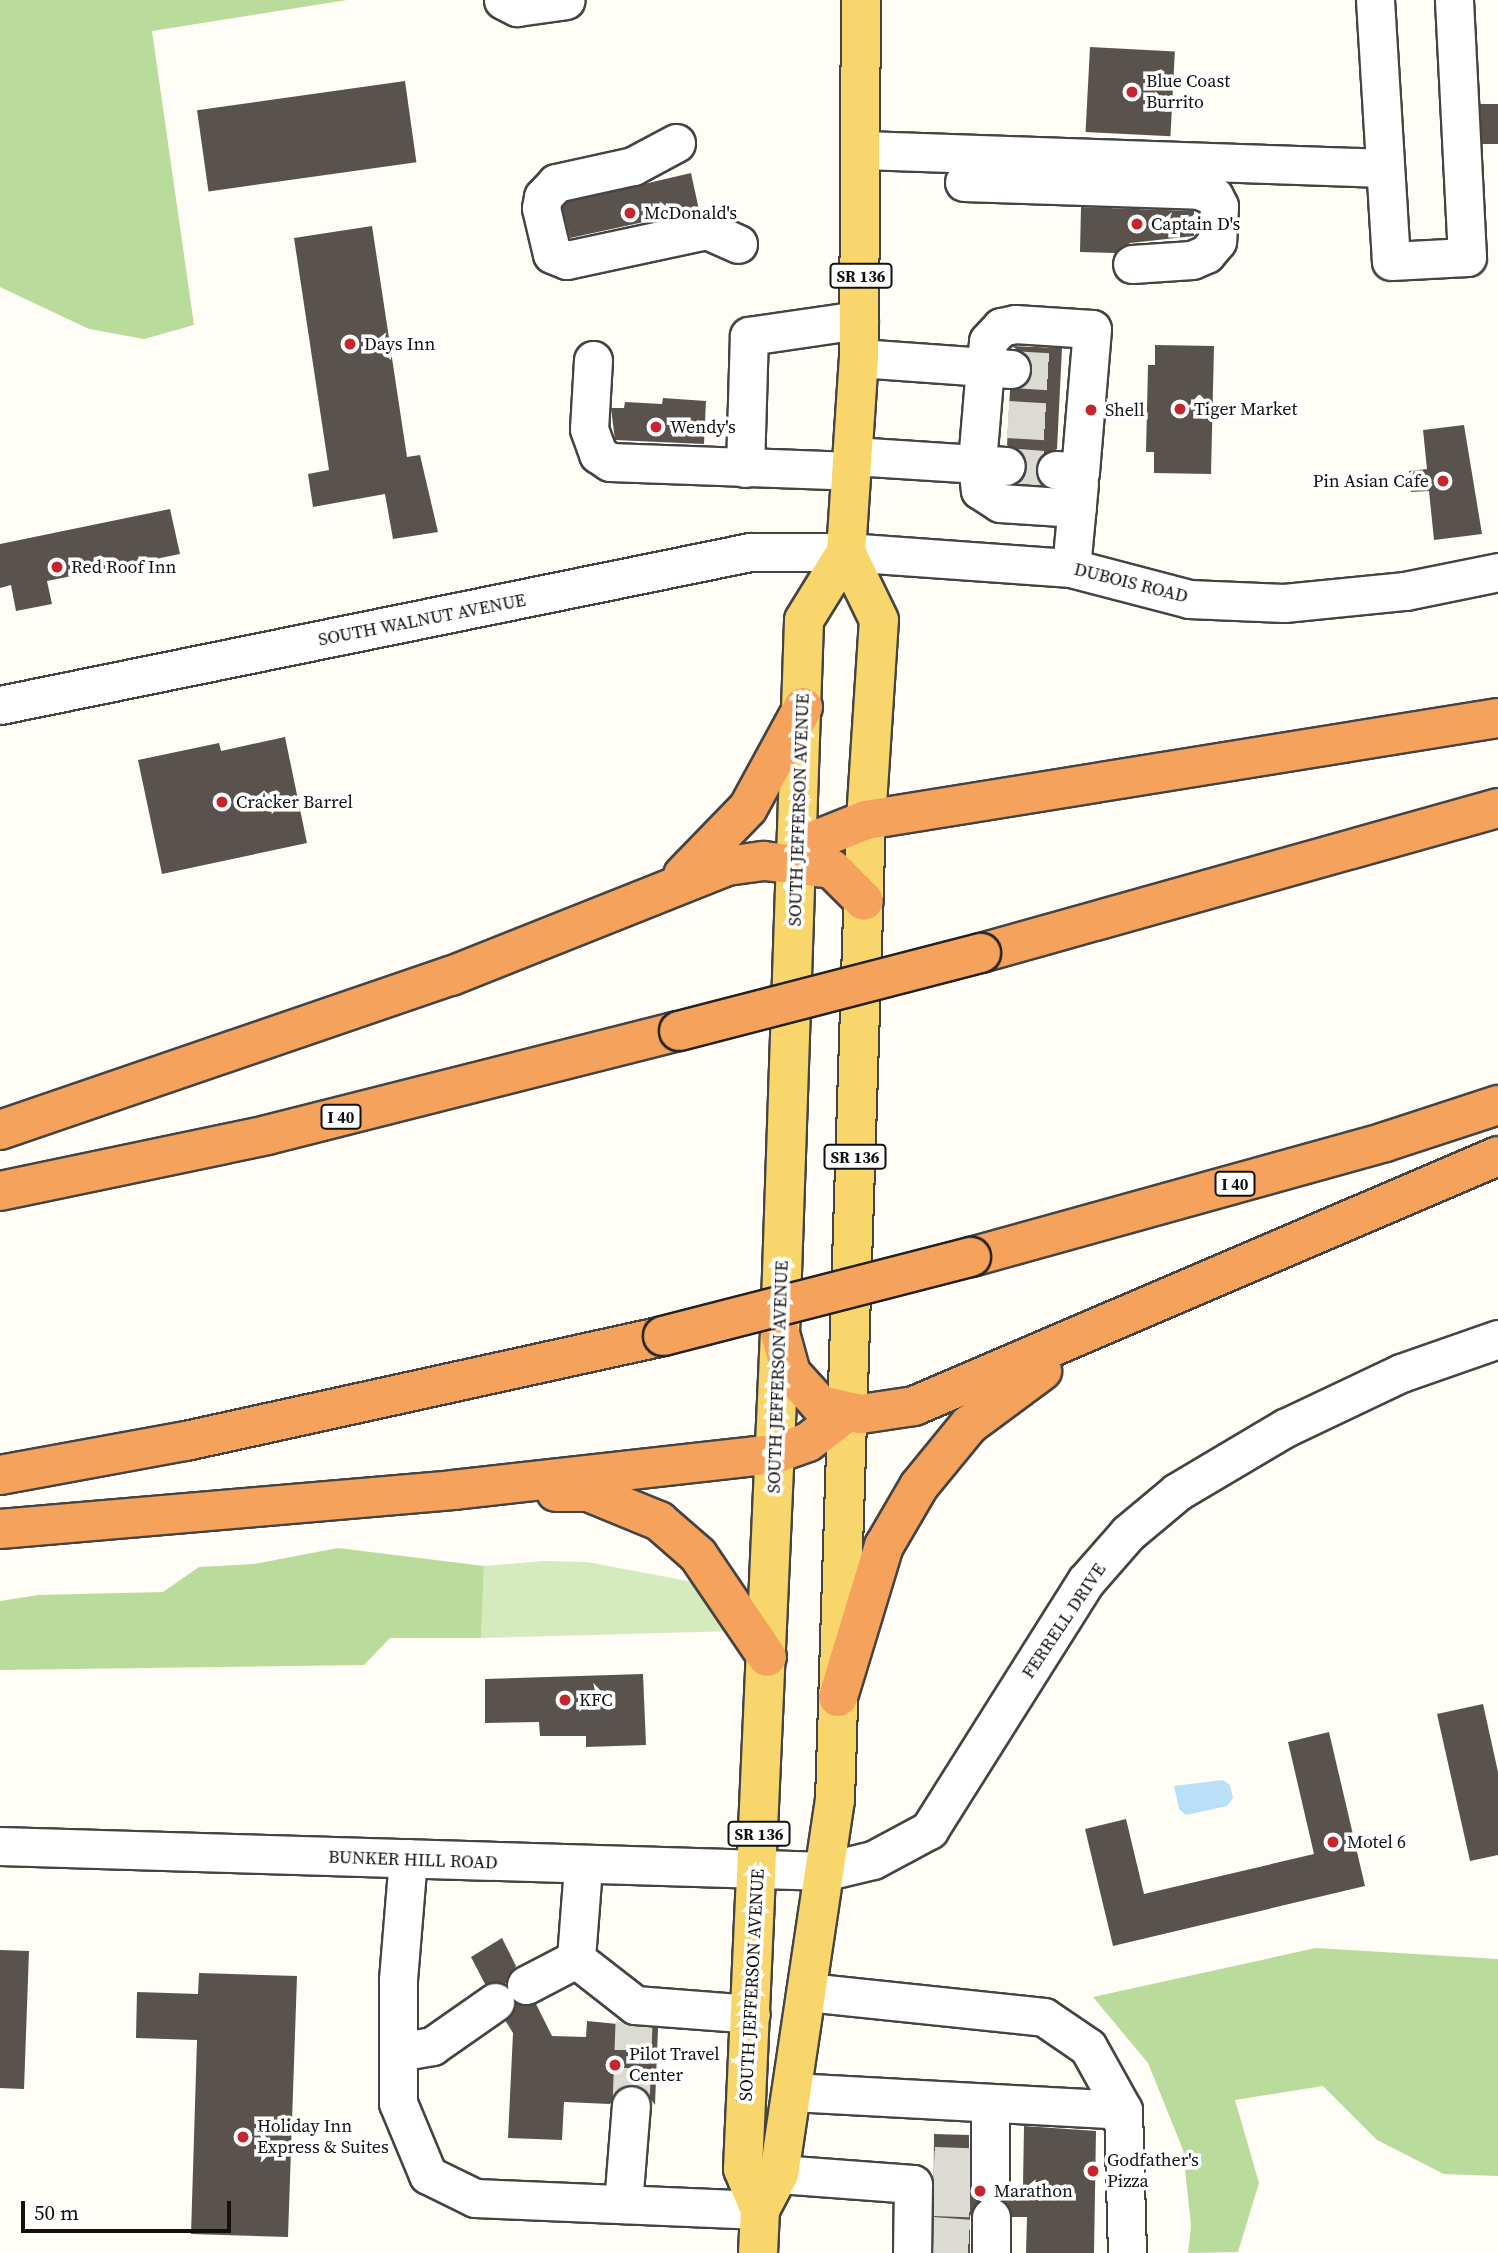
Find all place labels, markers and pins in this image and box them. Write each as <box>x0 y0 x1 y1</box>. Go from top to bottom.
place label: Blue Coast Burrito <box>1146 71 1230 114</box>
marker: Blue Coast Burrito <box>1124 84 1140 100</box>
place label: McDonald's <box>644 202 737 224</box>
marker: McDonald's <box>622 205 638 221</box>
place label: Captain D's <box>1151 213 1240 235</box>
marker: Captain D's <box>1129 216 1145 232</box>
place label: Days Inn <box>364 333 435 355</box>
marker: Days Inn <box>342 336 358 352</box>
place label: Tiger Market <box>1194 398 1297 420</box>
place label: Shell <box>1105 399 1145 421</box>
marker: Tiger Market <box>1172 401 1188 417</box>
marker: Shell <box>1083 402 1099 418</box>
place label: Wendy's <box>670 416 736 438</box>
marker: Wendy's <box>648 419 664 435</box>
place label: Pin Asian Cafe <box>1313 470 1429 492</box>
marker: Pin Asian Cafe <box>1435 473 1451 489</box>
place label: Red Roof Inn <box>71 556 176 578</box>
marker: Red Roof Inn <box>49 559 65 575</box>
place label: Cracker Barrel <box>236 791 353 813</box>
marker: Cracker Barrel <box>214 794 230 810</box>
place label: KFC <box>579 1689 613 1711</box>
marker: KFC <box>557 1692 573 1708</box>
place label: Motel 6 <box>1347 1831 1406 1853</box>
marker: Motel 6 <box>1325 1834 1341 1850</box>
place label: Pilot Travel Center <box>629 2044 720 2086</box>
marker: Pilot Travel Center <box>607 2057 623 2073</box>
place label: Holiday Inn Express & Suites <box>257 2116 389 2158</box>
marker: Holiday Inn Express & Suites <box>235 2129 251 2145</box>
place label: Godfather's Pizza <box>1107 2150 1199 2192</box>
marker: Godfather's Pizza <box>1085 2163 1101 2179</box>
place label: Marathon <box>994 2180 1073 2202</box>
marker: Marathon <box>972 2183 988 2199</box>

